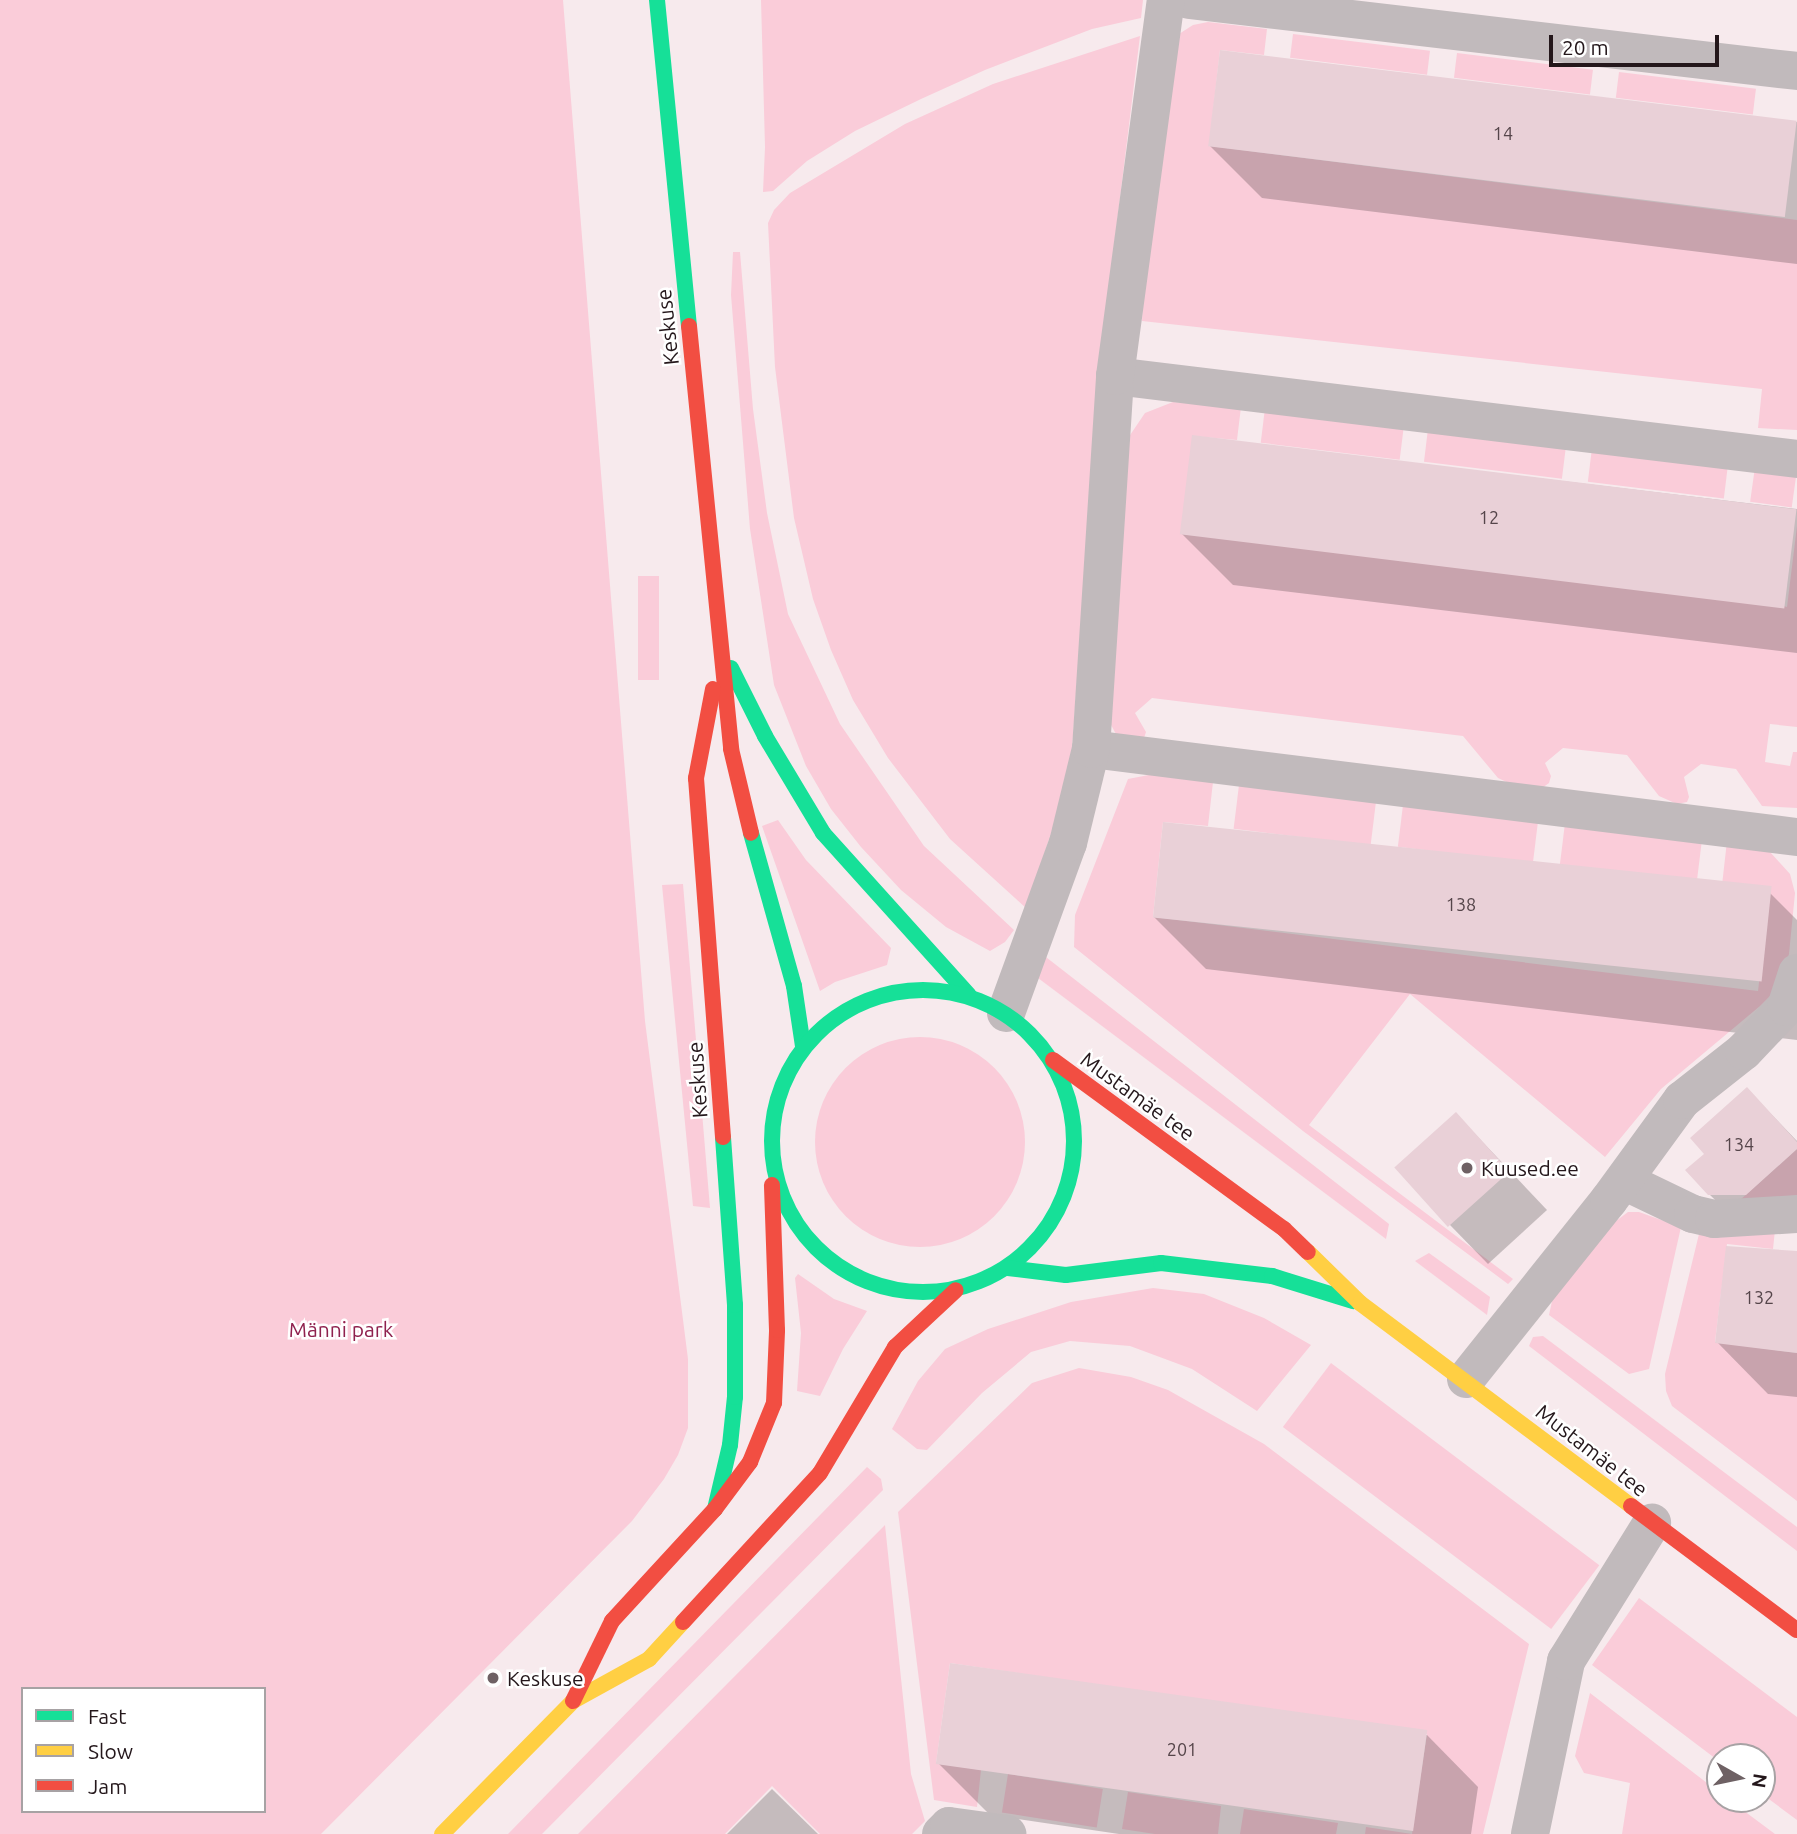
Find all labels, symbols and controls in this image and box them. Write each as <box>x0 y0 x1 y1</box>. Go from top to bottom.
scale bar <box>1552 21 1722 65</box>
text: 20 m <box>1562 35 1609 59</box>
house number: 14 <box>1493 122 1513 144</box>
street label: Keskuse <box>650 288 684 366</box>
house number: 12 <box>1479 506 1499 528</box>
house number: 138 <box>1446 893 1476 915</box>
street label: Keskuse <box>682 1041 712 1119</box>
street label: Mustamäe tee <box>1076 1046 1200 1146</box>
house number: 134 <box>1724 1133 1754 1155</box>
place label: Kuused.ee <box>1481 1155 1579 1181</box>
marker: Kuused.ee <box>1459 1160 1475 1176</box>
house number: 132 <box>1744 1286 1774 1308</box>
park label: Männi park <box>289 1316 393 1342</box>
street label: Mustamäe tee <box>1531 1398 1653 1502</box>
place label: Keskuse <box>507 1665 584 1691</box>
marker: Keskuse <box>485 1670 501 1686</box>
legend <box>21 1687 266 1813</box>
text: Fast <box>88 1704 126 1728</box>
house number: 201 <box>1167 1738 1197 1760</box>
text: Slow <box>88 1739 133 1763</box>
north arrow <box>1706 1743 1776 1813</box>
text: N <box>1748 1772 1772 1790</box>
text: Jam <box>88 1774 127 1798</box>

